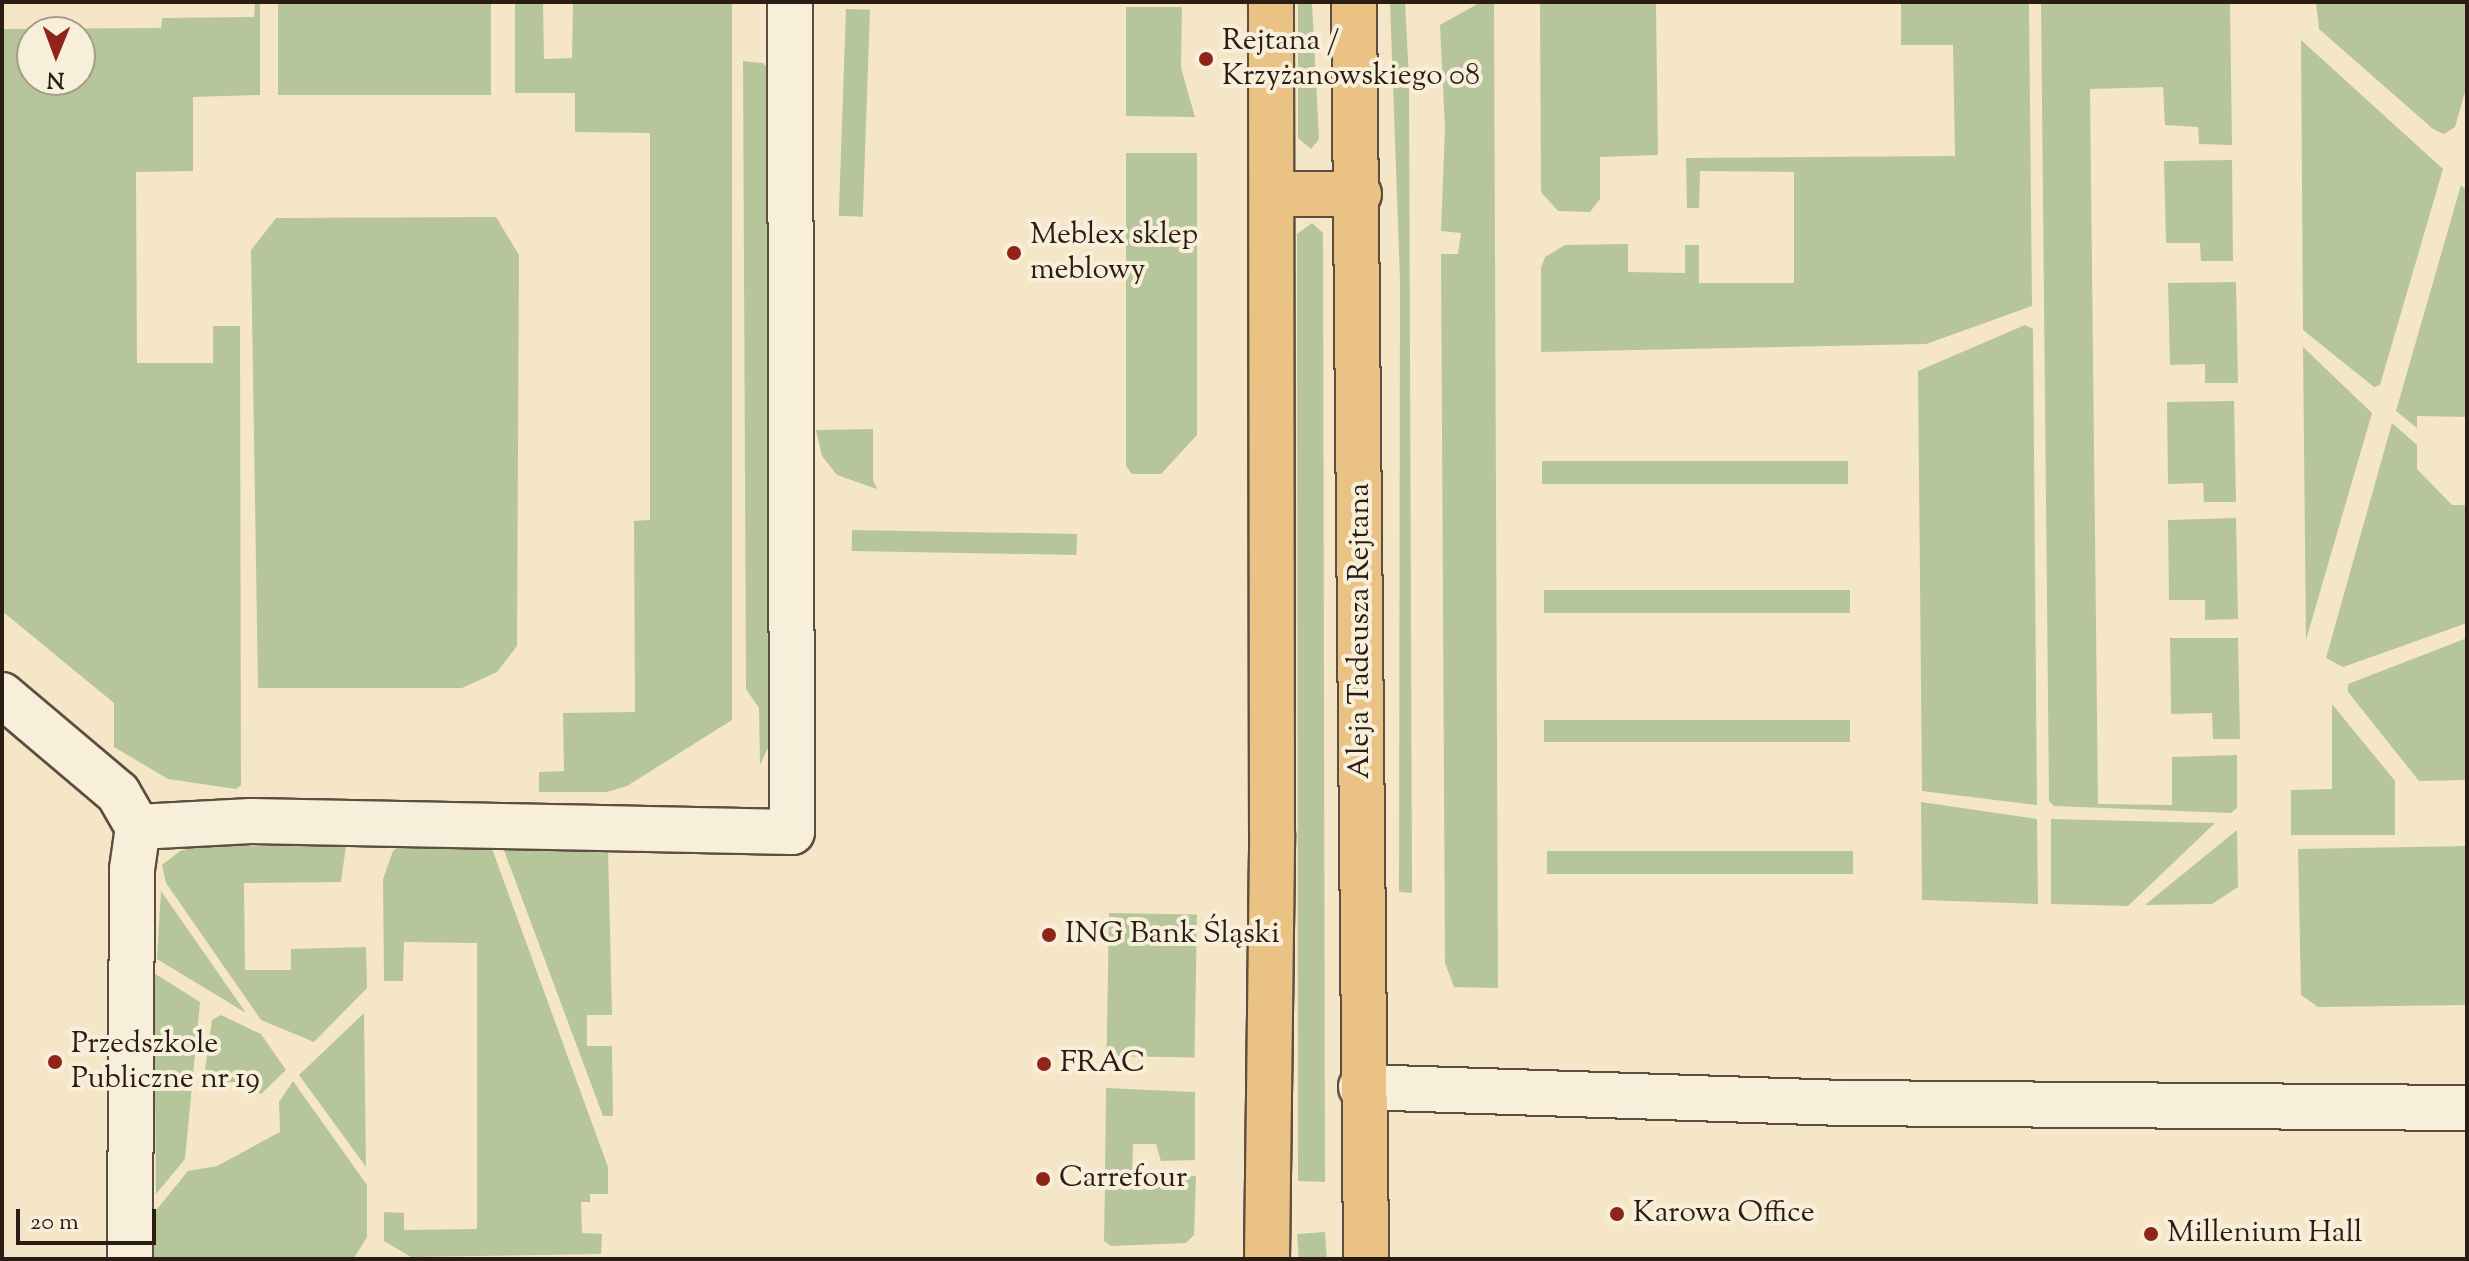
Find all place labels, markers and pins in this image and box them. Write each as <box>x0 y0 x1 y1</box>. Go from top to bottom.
place label: Rejtana / Krzyżanowskiego 08 <box>1222 24 1480 94</box>
marker: Rejtana / Krzyżanowskiego 08 <box>1197 50 1215 68</box>
place label: Meblex sklep meblowy <box>1030 218 1198 288</box>
marker: Meblex sklep meblowy <box>1005 244 1023 262</box>
place label: ING Bank Śląski <box>1065 917 1280 953</box>
marker: ING Bank Śląski <box>1040 926 1058 944</box>
place label: Przedszkole Publiczne nr 19 <box>71 1027 260 1098</box>
place label: FRAC <box>1060 1046 1145 1082</box>
marker: Przedszkole Publiczne nr 19 <box>46 1053 64 1071</box>
marker: FRAC <box>1035 1055 1053 1073</box>
place label: Carrefour <box>1059 1161 1187 1197</box>
marker: Carrefour <box>1034 1170 1052 1188</box>
place label: Karowa Office <box>1633 1196 1815 1232</box>
marker: Karowa Office <box>1608 1205 1626 1223</box>
place label: Millenium Hall <box>2167 1216 2362 1252</box>
marker: Millenium Hall <box>2142 1225 2160 1243</box>

